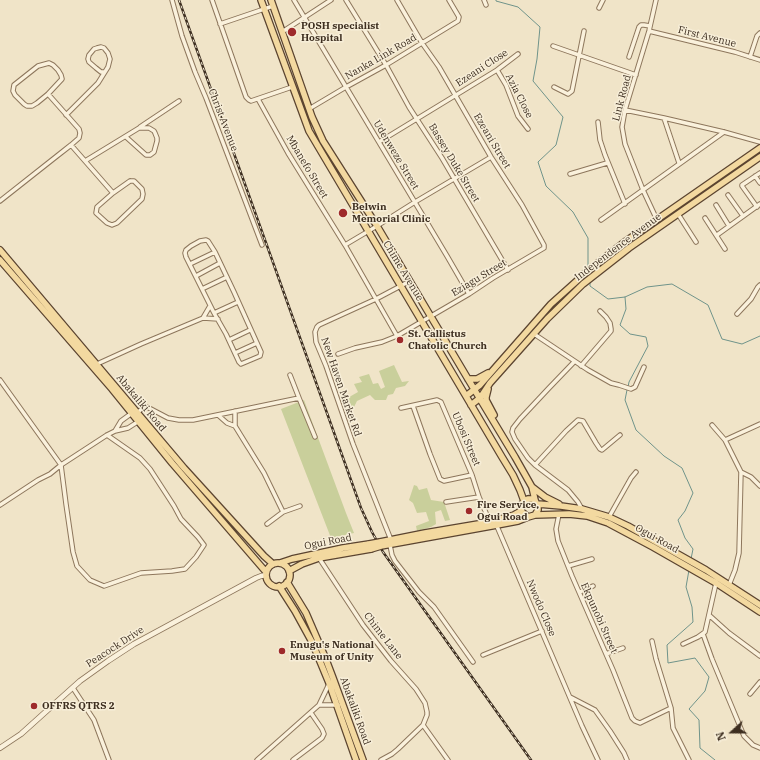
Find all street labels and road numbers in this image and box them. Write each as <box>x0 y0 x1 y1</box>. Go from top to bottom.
street label: First Avenue <box>677 24 737 50</box>
street label: Nanka Link Road <box>343 32 419 82</box>
street label: Ezeani Close <box>454 47 510 89</box>
street label: Azia Close <box>503 72 535 120</box>
street label: Link Road <box>610 74 634 122</box>
street label: Christ Avenue <box>206 87 240 153</box>
street label: Ezeani Street <box>471 111 513 171</box>
street label: Udenweze Street <box>371 118 421 192</box>
street label: Bassey Duke Street <box>426 122 482 204</box>
street label: Mbanefo Street <box>283 133 331 201</box>
street label: Independence Avenue <box>572 211 664 283</box>
street label: Chime Avenue <box>380 239 426 303</box>
street label: Eziagu Street <box>449 257 509 299</box>
street label: New Haven Market Rd <box>318 336 364 438</box>
street label: Abakaliki Road <box>114 372 168 434</box>
street label: Ubosi Street <box>449 410 483 468</box>
street label: Ogui Road <box>633 522 681 556</box>
street label: Ogui Road <box>303 532 353 552</box>
street label: Nwodo Close <box>524 578 558 638</box>
street label: Ekpunobi Street <box>578 581 620 655</box>
street label: Chime Lane <box>361 610 405 662</box>
street label: Peacock Drive <box>84 624 146 670</box>
street label: Abakaliki Road <box>337 676 373 746</box>

